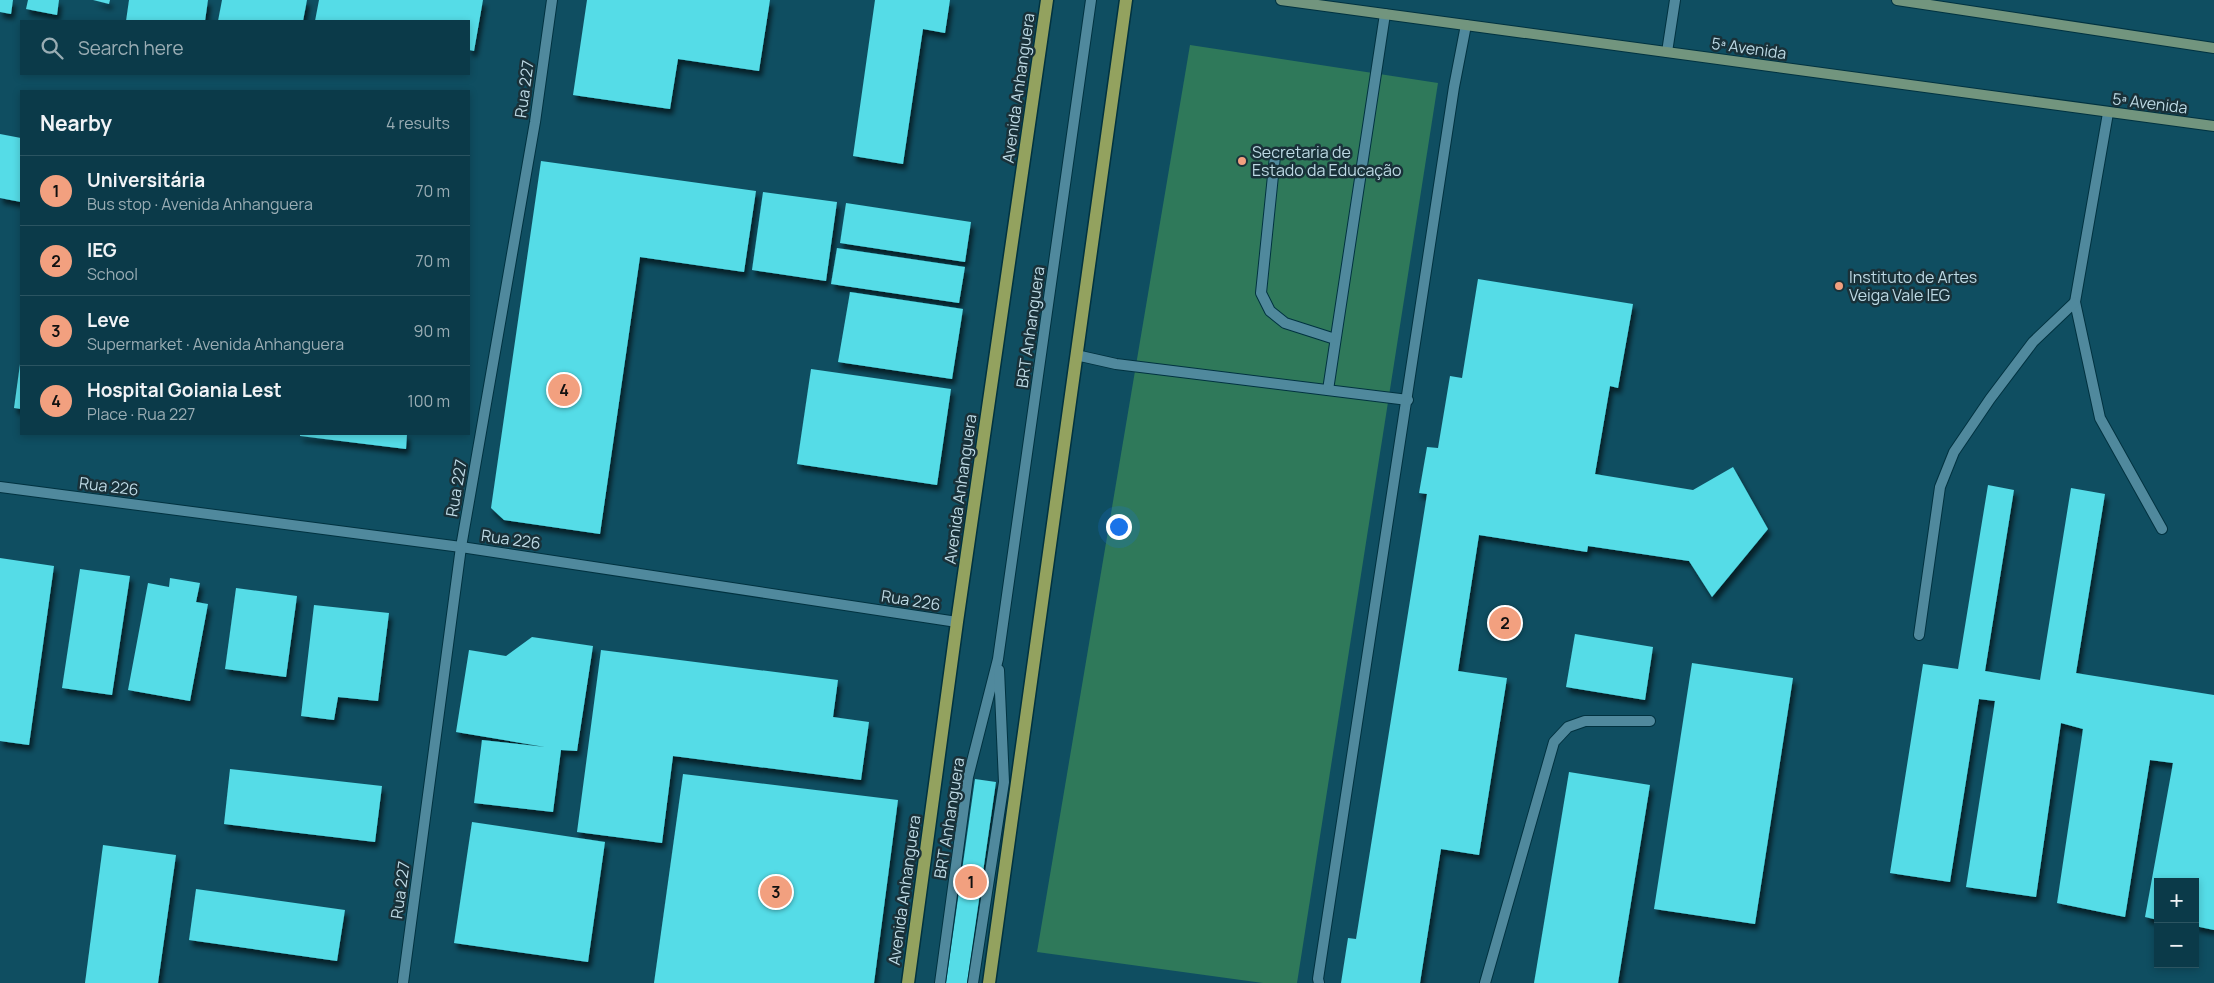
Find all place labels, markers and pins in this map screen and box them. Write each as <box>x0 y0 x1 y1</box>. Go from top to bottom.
place label: Secretaria de Estado da Educação <box>1252 141 1401 181</box>
marker: Secretaria de Estado da Educação <box>1236 155 1248 167</box>
place label: Instituto de Artes Veiga Vale IEG <box>1849 266 1977 306</box>
marker: Instituto de Artes Veiga Vale IEG <box>1833 280 1845 292</box>
pin: 4 <box>548 371 580 409</box>
pin: 2 <box>1489 604 1521 642</box>
pin: 1 <box>955 863 987 901</box>
pin: 3 <box>760 873 792 911</box>

